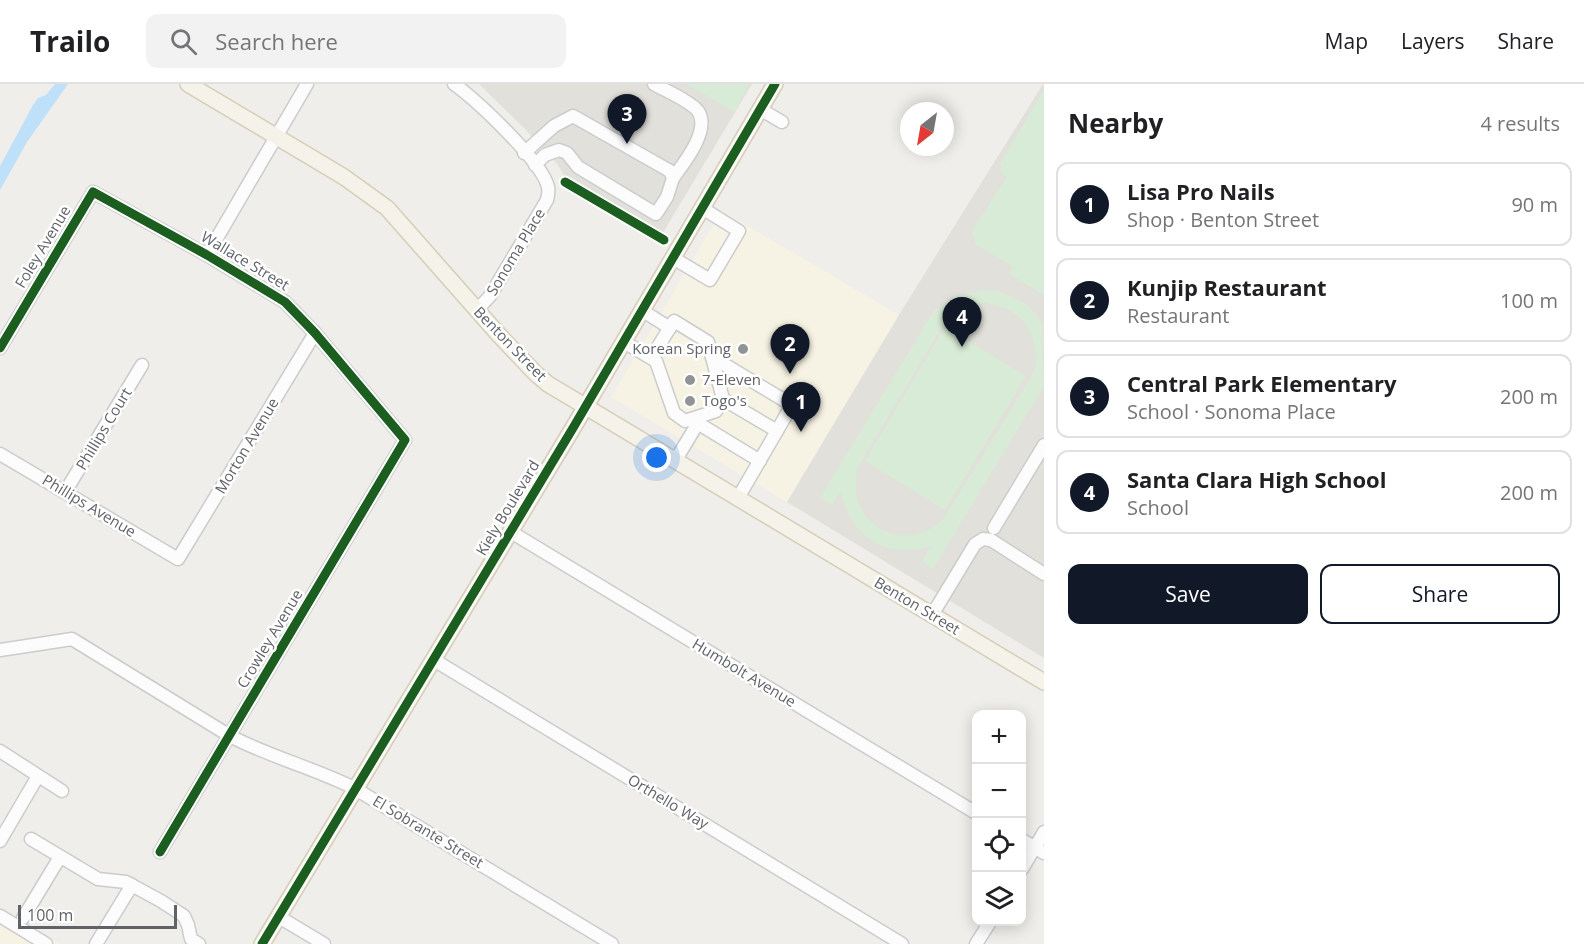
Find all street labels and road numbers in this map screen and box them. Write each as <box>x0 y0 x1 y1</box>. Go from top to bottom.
street label: Foley Avenue <box>10 202 75 291</box>
street label: Sonoma Place <box>481 204 549 299</box>
street label: Wallace Street <box>198 226 293 294</box>
street label: Benton Street <box>470 302 551 385</box>
street label: Phillips Court <box>71 384 136 473</box>
street label: Morton Avenue <box>210 394 283 497</box>
street label: Kiely Boulevard <box>471 456 543 559</box>
street label: Phillips Avenue <box>39 469 140 541</box>
street label: Benton Street <box>871 572 964 639</box>
street label: Crowley Avenue <box>232 585 307 692</box>
street label: Humbolt Avenue <box>689 633 800 711</box>
street label: Orthello Way <box>624 769 713 833</box>
street label: El Sobrante Street <box>370 790 488 872</box>

